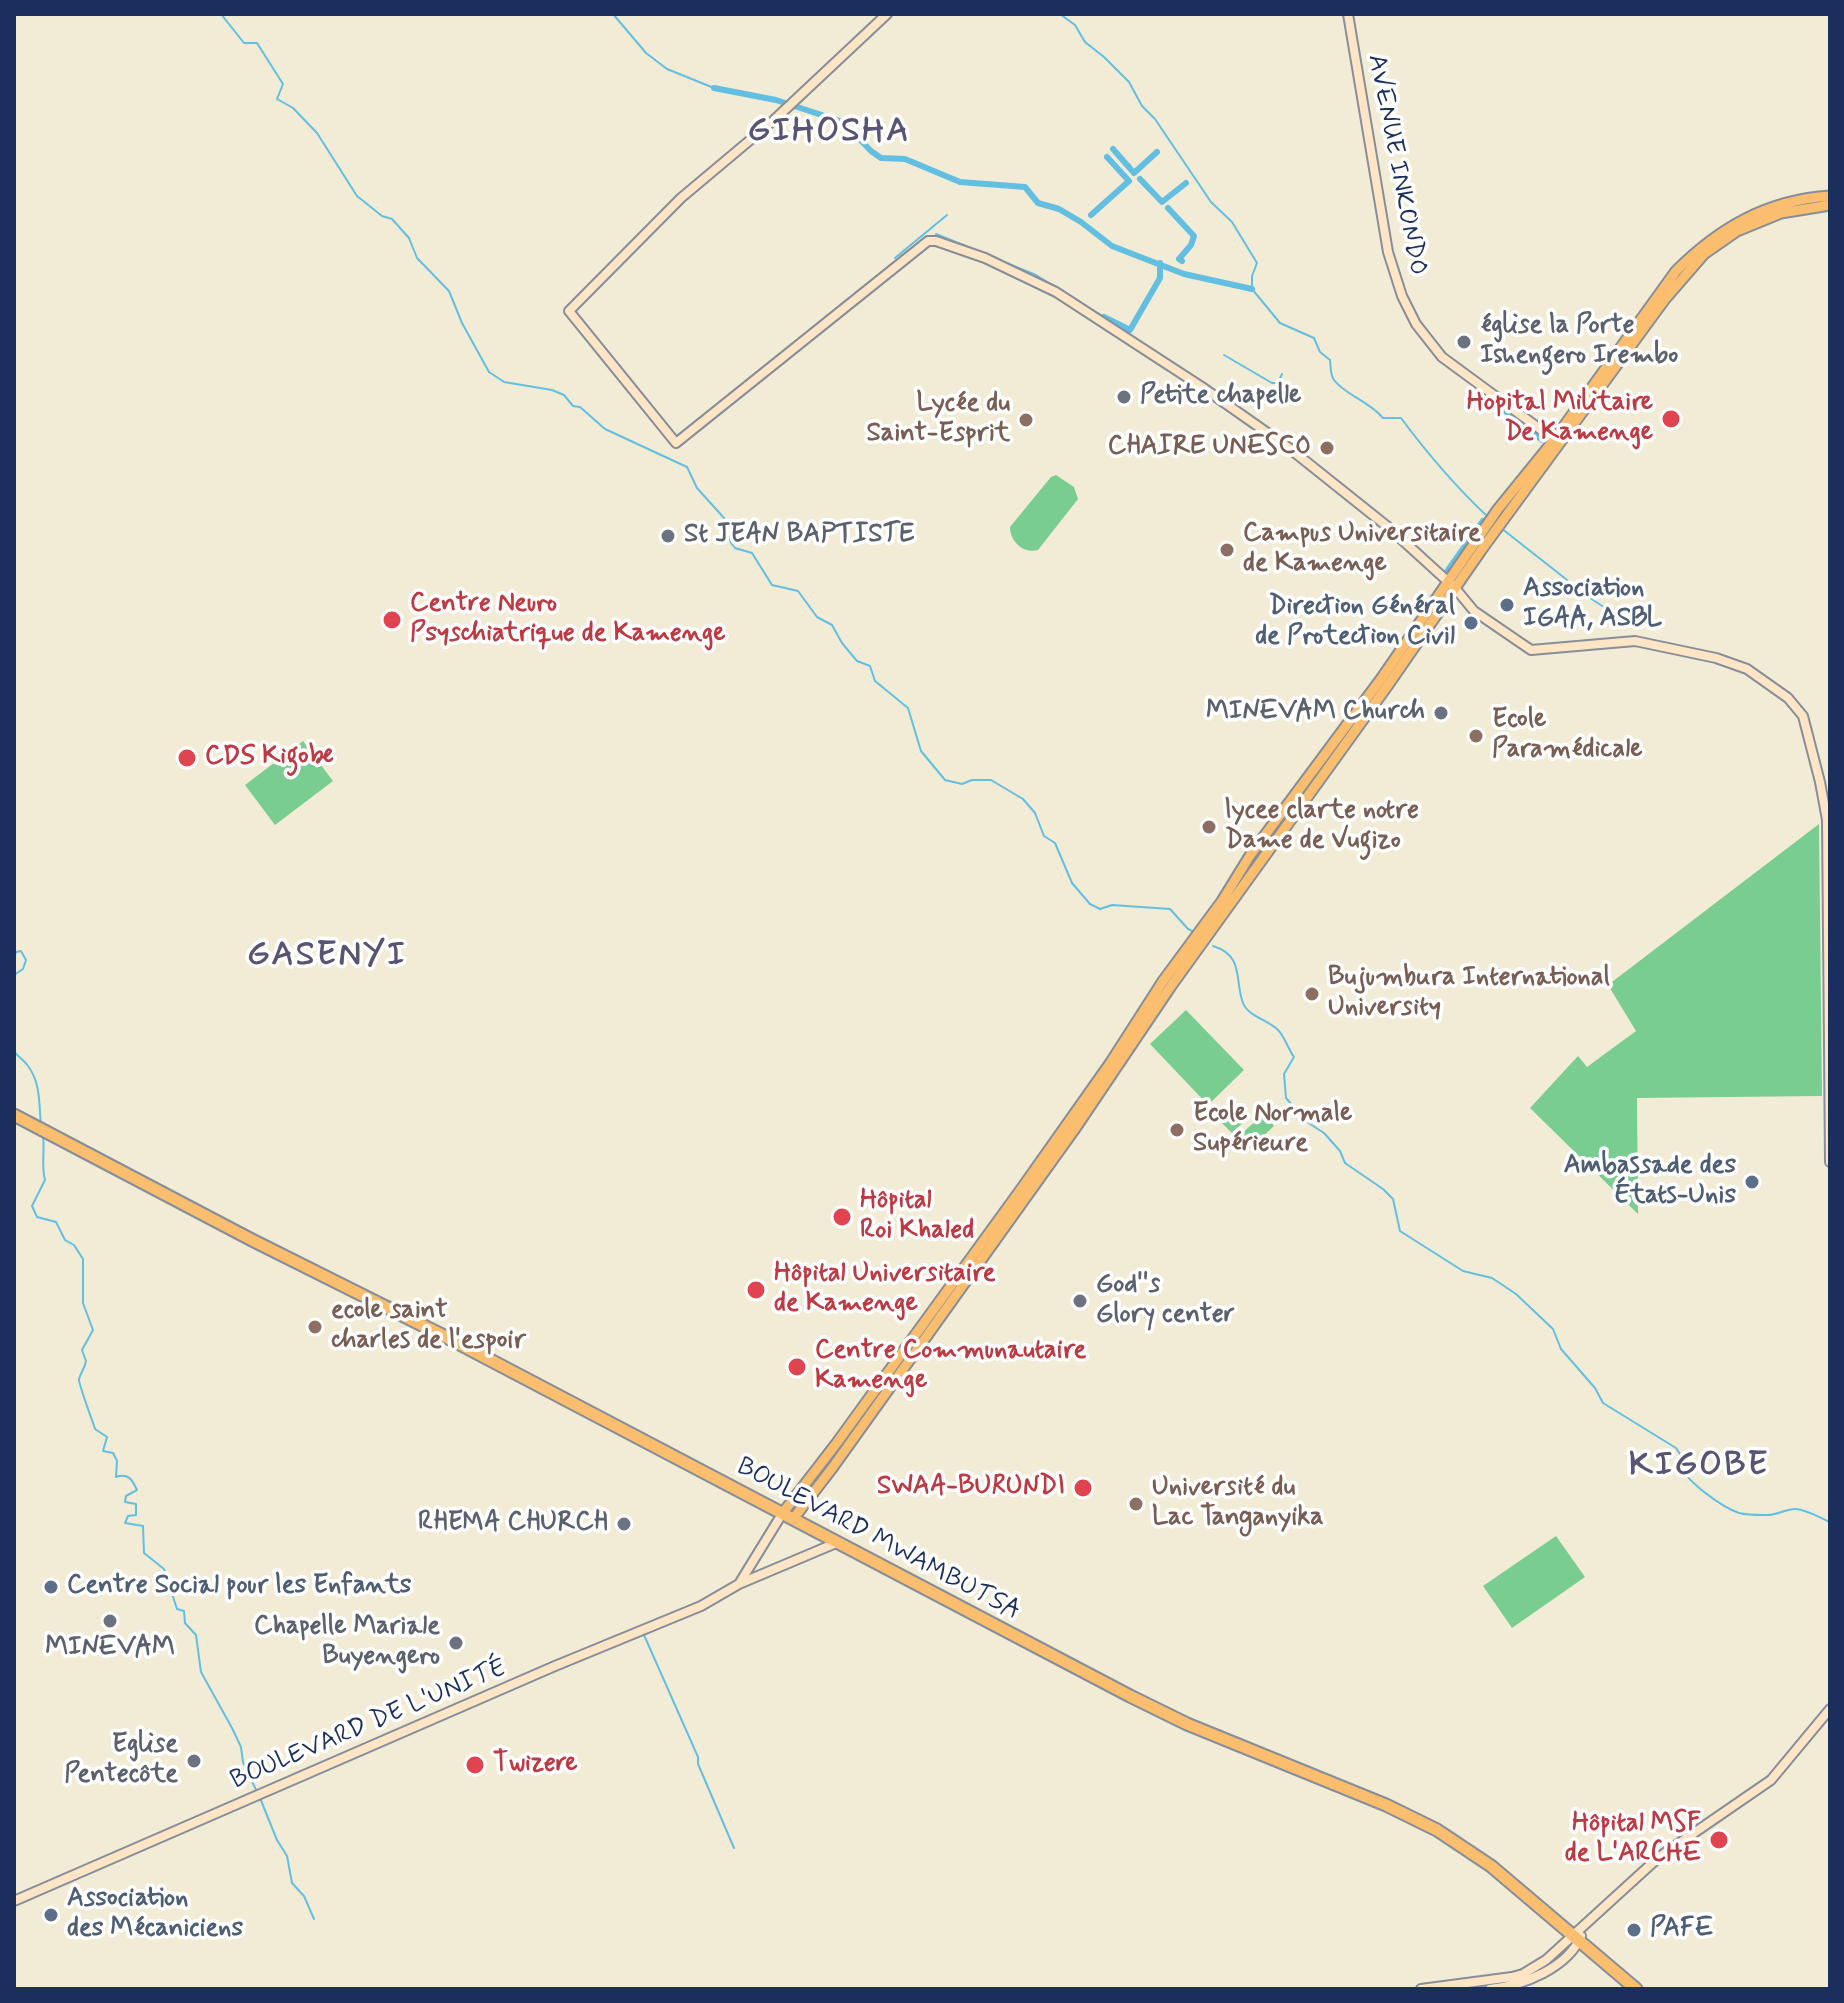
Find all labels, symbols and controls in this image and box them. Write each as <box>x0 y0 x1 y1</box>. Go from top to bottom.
street label: AVENUE INKONDO <box>1359 52 1433 278</box>
district label: GIHOSHA <box>750 113 908 153</box>
place label: église la Porte Ishengero Irembo <box>1480 311 1678 372</box>
marker: église la Porte Ishengero Irembo <box>1455 333 1473 351</box>
place label: Petite chapelle <box>1140 381 1301 413</box>
marker: Petite chapelle <box>1115 388 1133 406</box>
place label: Hopital Militaire De Kamenge <box>1467 388 1653 450</box>
place label: Lycée du Saint-Esprit <box>866 389 1010 450</box>
marker: Hopital Militaire De Kamenge <box>1660 408 1682 430</box>
marker: Lycée du Saint-Esprit <box>1017 411 1035 429</box>
place label: CHAIRE UNESCO <box>1108 432 1311 464</box>
marker: CHAIRE UNESCO <box>1318 439 1336 457</box>
place label: Campus Universitaire de Kamenge <box>1243 519 1481 580</box>
place label: St JEAN BAPTISTE <box>684 520 915 552</box>
marker: St JEAN BAPTISTE <box>659 527 677 545</box>
marker: Campus Universitaire de Kamenge <box>1218 541 1236 559</box>
place label: Association IGAA, ASBL <box>1523 574 1663 636</box>
place label: Centre Neuro Psyschiatrique de Kamenge <box>410 589 726 650</box>
place label: Direction Général de Protection Civil <box>1255 592 1455 654</box>
marker: Association IGAA, ASBL <box>1498 596 1516 614</box>
marker: Centre Neuro Psyschiatrique de Kamenge <box>381 609 403 631</box>
marker: Direction Général de Protection Civil <box>1462 614 1480 632</box>
place label: MINEVAM Church <box>1206 697 1425 729</box>
marker: MINEVAM Church <box>1432 704 1450 722</box>
place label: Ecole Paramédicale <box>1492 705 1642 766</box>
marker: Ecole Paramédicale <box>1467 727 1485 745</box>
place label: CDS Kigobe <box>205 742 334 774</box>
marker: CDS Kigobe <box>176 747 198 769</box>
place label: lycee clarte notre Dame de Vugizo <box>1225 796 1419 858</box>
marker: lycee clarte notre Dame de Vugizo <box>1200 818 1218 836</box>
district label: GASENYI <box>250 937 404 977</box>
place label: Bujumbura International University <box>1328 963 1610 1024</box>
marker: Bujumbura International University <box>1303 985 1321 1003</box>
place label: Ecole Normale Supérieure <box>1193 1099 1352 1160</box>
marker: Ecole Normale Supérieure <box>1168 1121 1186 1139</box>
place label: Ambassade des États-Unis <box>1564 1151 1736 1212</box>
marker: Ambassade des États-Unis <box>1743 1173 1761 1191</box>
place label: Hôpital Roi Khaled <box>860 1186 974 1248</box>
marker: Hôpital Roi Khaled <box>831 1206 853 1228</box>
place label: Hôpital Universitaire de Kamenge <box>774 1259 996 1320</box>
place label: God''s Glory center <box>1096 1270 1235 1332</box>
marker: Hôpital Universitaire de Kamenge <box>745 1279 767 1301</box>
marker: God''s Glory center <box>1071 1292 1089 1310</box>
place label: ecole saint charles de l'espoir <box>331 1296 526 1358</box>
marker: ecole saint charles de l'espoir <box>306 1318 324 1336</box>
place label: Centre Communautaire Kamenge <box>815 1336 1086 1398</box>
marker: Centre Communautaire Kamenge <box>786 1356 808 1378</box>
district label: KIGOBE <box>1629 1447 1769 1487</box>
street label: BOULEVARD MWAMBUTSA <box>731 1452 1025 1628</box>
place label: SWAA-BURUNDI <box>877 1472 1065 1504</box>
place label: Université du Lac Tanganyika <box>1152 1473 1324 1534</box>
marker: SWAA-BURUNDI <box>1072 1477 1094 1499</box>
marker: Université du Lac Tanganyika <box>1127 1495 1145 1513</box>
place label: RHEMA CHURCH <box>418 1508 608 1540</box>
marker: RHEMA CHURCH <box>615 1515 633 1533</box>
place label: Centre Social pour les Enfants <box>67 1571 411 1603</box>
marker: Centre Social pour les Enfants <box>42 1578 60 1596</box>
marker: MINEVAM <box>101 1612 119 1630</box>
place label: Chapelle Mariale Buyengero <box>254 1612 440 1674</box>
place label: MINEVAM <box>45 1633 175 1665</box>
marker: Chapelle Mariale Buyengero <box>447 1634 465 1652</box>
street label: BOULEVARD DE L'UNITÉ <box>226 1653 512 1797</box>
place label: Eglise Pentecôte <box>64 1730 178 1792</box>
place label: Twizere <box>493 1749 577 1781</box>
marker: Eglise Pentecôte <box>185 1752 203 1770</box>
marker: Twizere <box>464 1754 486 1776</box>
place label: Hôpital MSF de L'ARCHE <box>1565 1809 1701 1870</box>
marker: Hôpital MSF de L'ARCHE <box>1708 1829 1730 1851</box>
place label: Association des Mécaniciens <box>67 1884 243 1946</box>
marker: Association des Mécaniciens <box>42 1906 60 1924</box>
place label: PAFE <box>1650 1914 1713 1946</box>
marker: PAFE <box>1625 1921 1643 1939</box>

